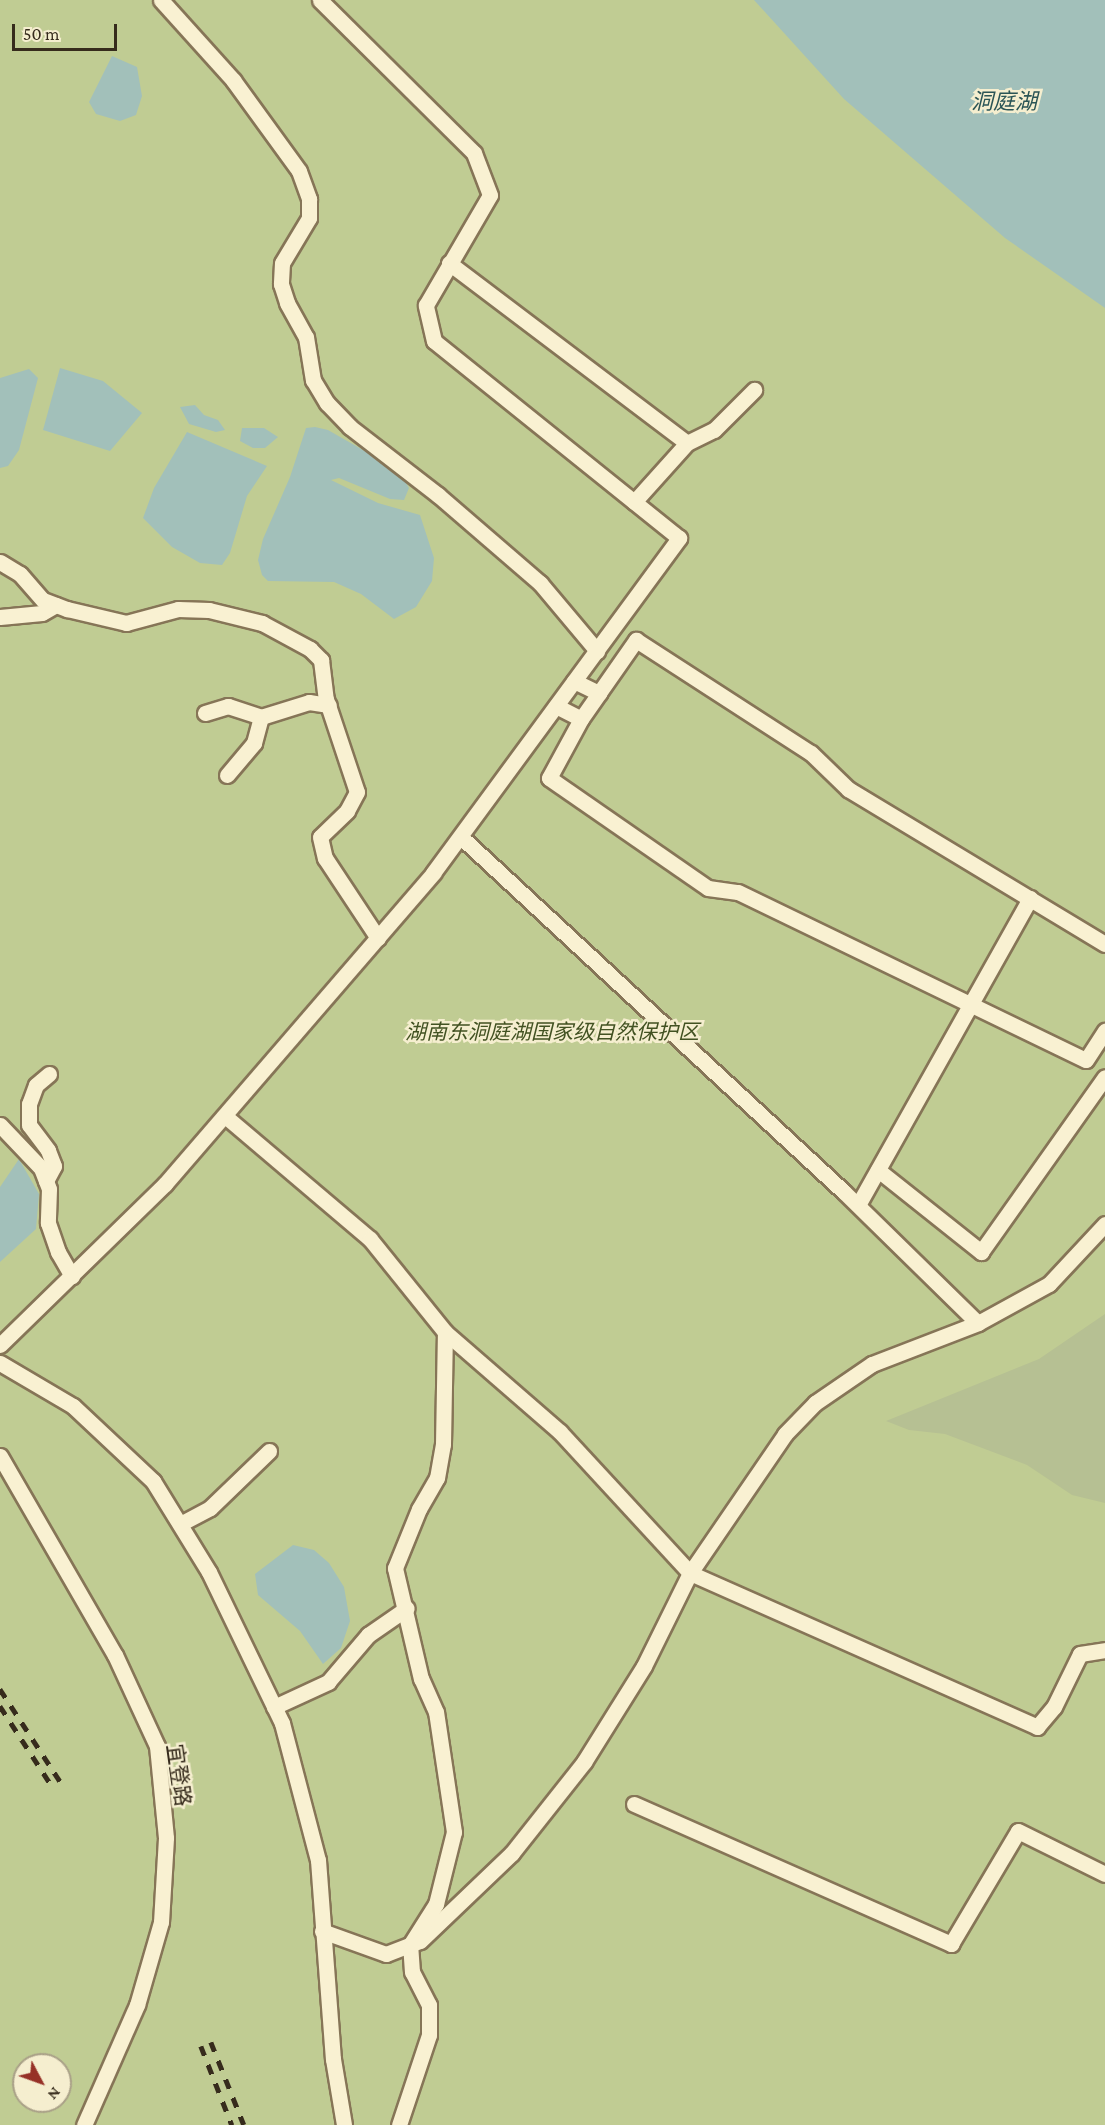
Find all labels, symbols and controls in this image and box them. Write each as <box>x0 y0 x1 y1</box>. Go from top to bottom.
scale bar <box>15 12 120 50</box>
text: 50 m <box>23 24 60 44</box>
water label: 洞庭湖 <box>971 89 1037 115</box>
park label: 湖南东洞庭湖国家级自然保护区 <box>405 1019 699 1045</box>
street label: 宜登路 <box>162 1742 196 1808</box>
north arrow <box>12 2053 72 2113</box>
text: N <box>44 2084 64 2104</box>

